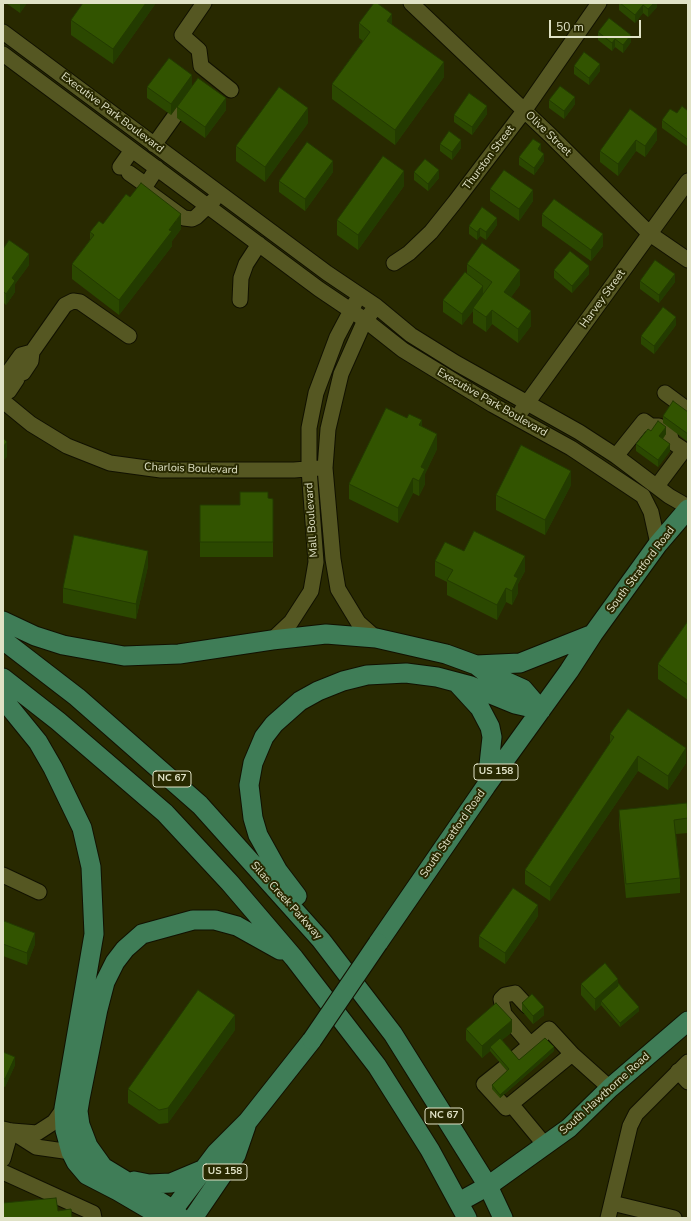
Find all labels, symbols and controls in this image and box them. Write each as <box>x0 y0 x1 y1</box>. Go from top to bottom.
scale bar <box>551 12 643 38</box>
text: 50 m <box>556 19 584 35</box>
street label: Executive Park Boulevard <box>58 70 166 156</box>
street label: Olive Street <box>522 109 574 159</box>
street label: Thurston Street <box>461 123 517 193</box>
street label: Harvey Street <box>578 267 628 331</box>
street label: Executive Park Boulevard <box>435 366 549 440</box>
street label: Charlois Boulevard <box>144 461 238 477</box>
street label: Mall Boulevard <box>303 482 321 558</box>
street label: South Stratford Road <box>604 524 678 616</box>
road number: US 158 <box>474 764 518 780</box>
road number: NC 67 <box>153 771 191 787</box>
street label: South Stratford Road <box>418 787 488 881</box>
street label: Silas Creek Parkway <box>248 859 324 943</box>
street label: South Hawthorne Road <box>557 1050 653 1138</box>
road number: NC 67 <box>425 1108 463 1124</box>
road number: US 158 <box>203 1164 247 1180</box>

